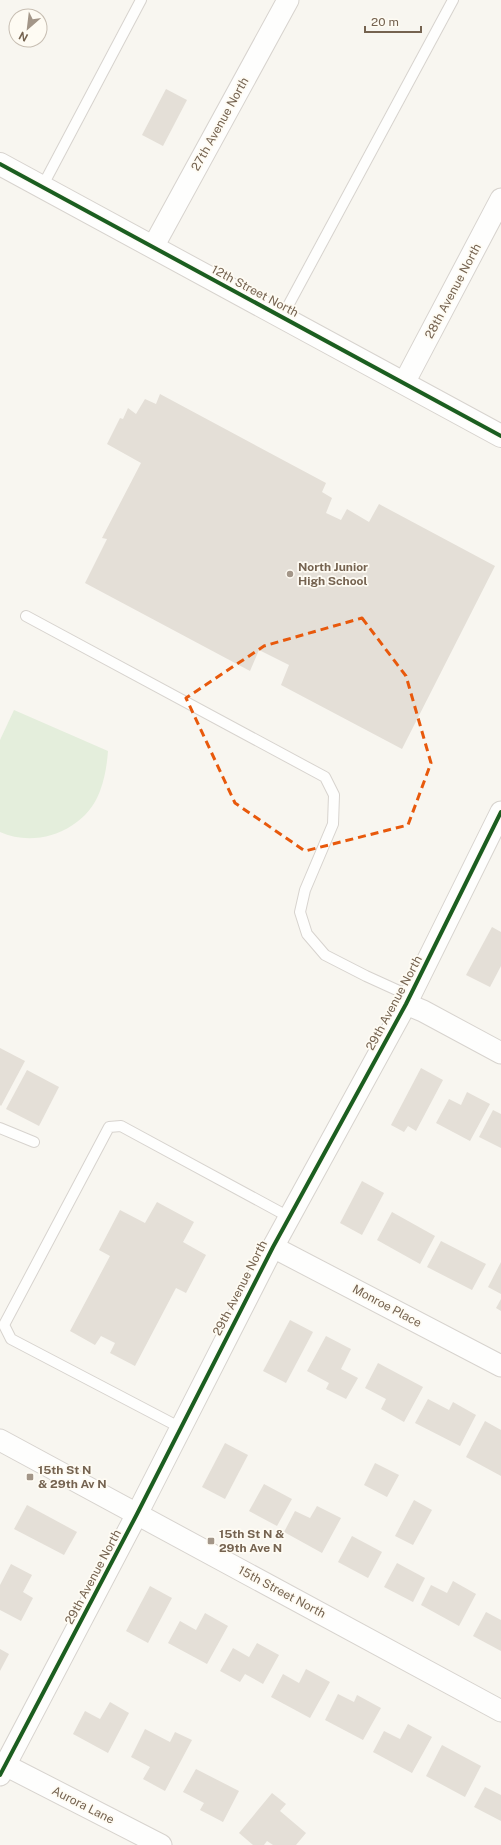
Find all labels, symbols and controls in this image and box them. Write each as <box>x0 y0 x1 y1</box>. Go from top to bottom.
north arrow <box>8 8 48 48</box>
scale bar <box>365 8 421 34</box>
text: 20 m <box>371 15 399 29</box>
text: N <box>17 30 30 44</box>
street label: 27th Avenue North <box>188 75 252 173</box>
street label: 28th Avenue North <box>422 241 484 341</box>
street label: 12th Street North <box>209 262 301 320</box>
place label: North Junior High School <box>298 560 368 588</box>
marker: North Junior High School <box>285 569 295 579</box>
street label: 29th Avenue North <box>363 953 425 1053</box>
street label: 29th Avenue North <box>210 1238 270 1338</box>
street label: Monroe Place <box>350 1282 424 1330</box>
place label: 15th St N & 29th Av N <box>38 1463 107 1491</box>
marker: 15th St N & 29th Av N <box>25 1472 35 1482</box>
street label: 29th Avenue North <box>62 1527 124 1627</box>
place label: 15th St N & 29th Ave N <box>219 1527 284 1555</box>
marker: 15th St N & 29th Ave N <box>206 1536 216 1546</box>
street label: 15th Street North <box>236 1563 328 1621</box>
street label: Aurora Lane <box>50 1783 117 1827</box>

